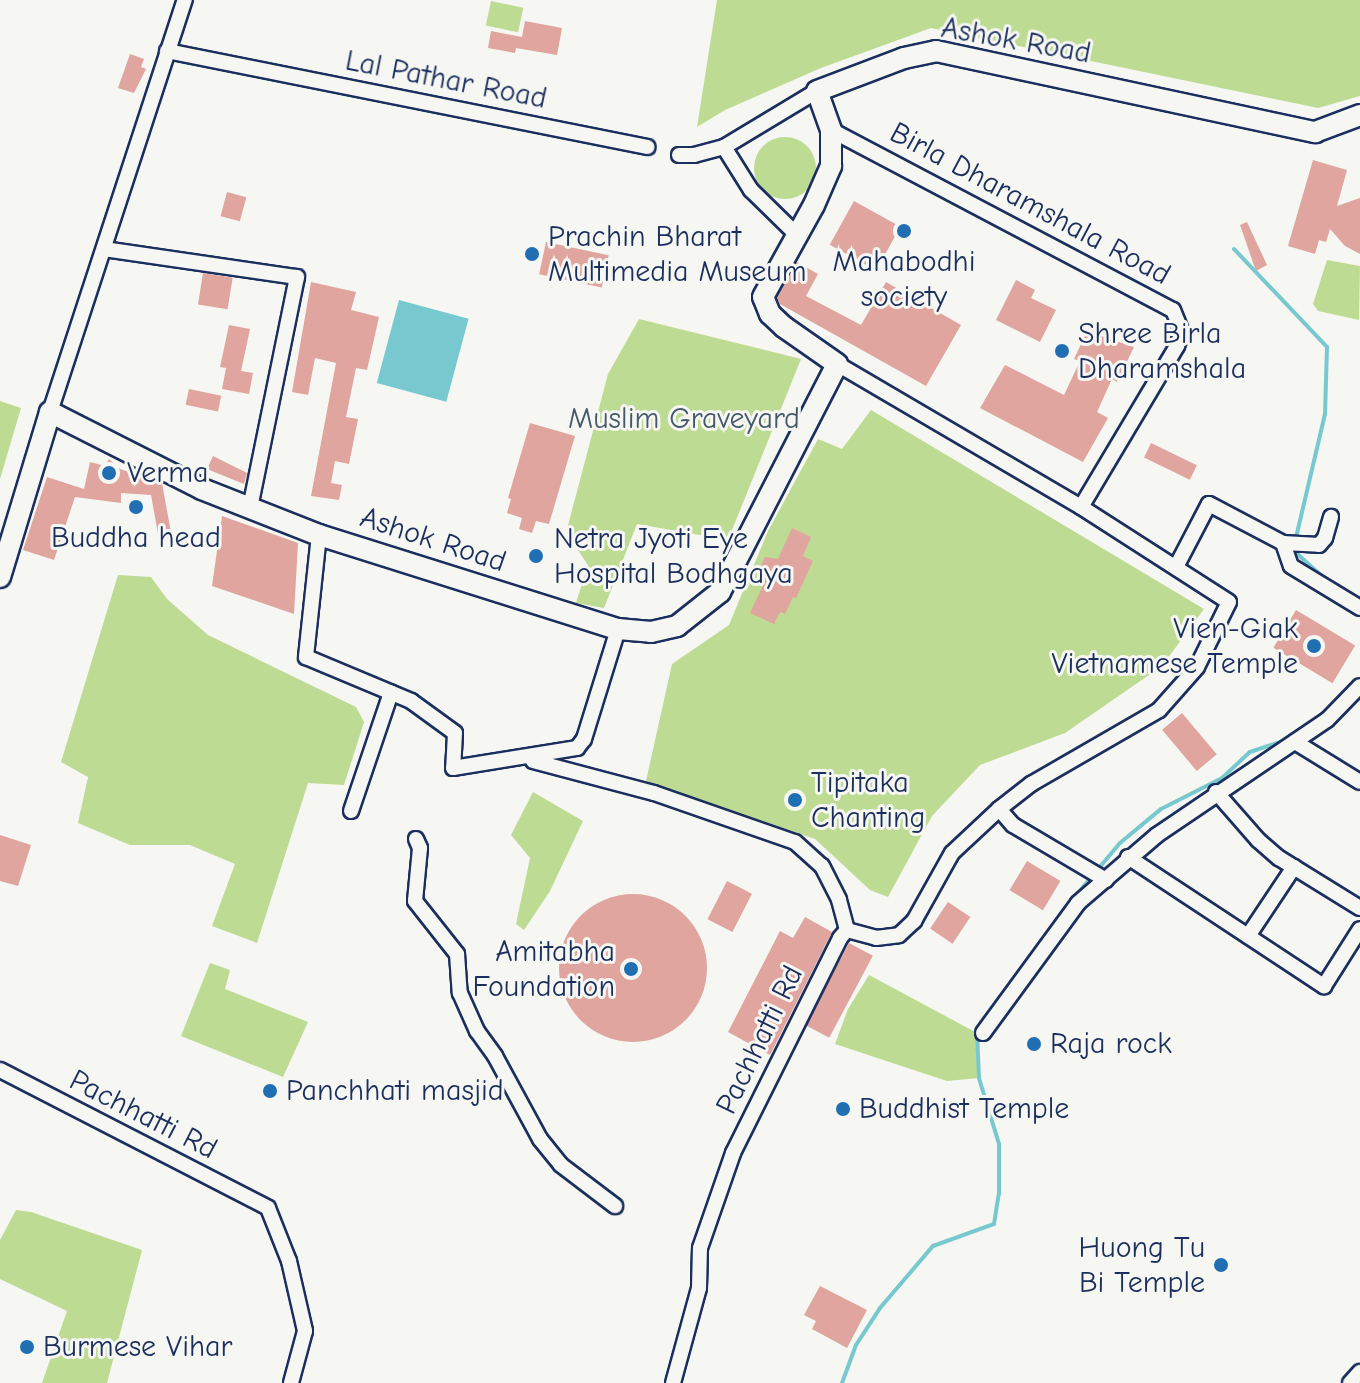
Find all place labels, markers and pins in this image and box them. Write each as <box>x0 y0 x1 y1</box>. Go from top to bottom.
place label: Prachin Bharat Multimedia Museum <box>548 219 807 290</box>
marker: Mahabodhi society <box>895 222 913 240</box>
place label: Mahabodhi society <box>833 244 975 314</box>
marker: Prachin Bharat Multimedia Museum <box>523 245 541 263</box>
place label: Shree Birla Dharamshala <box>1078 316 1246 386</box>
marker: Shree Birla Dharamshala <box>1053 342 1071 360</box>
place label: Verma <box>127 455 209 491</box>
marker: Verma <box>98 462 120 484</box>
marker: Buddha head <box>127 498 145 516</box>
place label: Buddha head <box>51 520 221 556</box>
place label: Netra Jyoti Eye Hospital Bodhgaya <box>554 521 793 592</box>
marker: Netra Jyoti Eye Hospital Bodhgaya <box>525 545 547 567</box>
place label: Vien-Giak Vietnamese Temple <box>1052 611 1298 682</box>
marker: Vien-Giak Vietnamese Temple <box>1305 637 1323 655</box>
place label: Tipitaka Chanting <box>811 765 925 836</box>
marker: Tipitaka Chanting <box>786 791 804 809</box>
place label: Amitabha Foundation <box>472 934 615 1004</box>
marker: Amitabha Foundation <box>622 960 640 978</box>
place label: Raja rock <box>1050 1026 1172 1062</box>
marker: Raja rock <box>1025 1035 1043 1053</box>
place label: Panchhati masjid <box>286 1073 504 1109</box>
marker: Panchhati masjid <box>261 1082 279 1100</box>
place label: Buddhist Temple <box>859 1091 1069 1127</box>
marker: Buddhist Temple <box>834 1100 852 1118</box>
place label: Huong Tu Bi Temple <box>1079 1230 1205 1300</box>
marker: Huong Tu Bi Temple <box>1212 1256 1230 1274</box>
place label: Burmese Vihar <box>43 1329 232 1365</box>
marker: Burmese Vihar <box>18 1338 36 1356</box>

